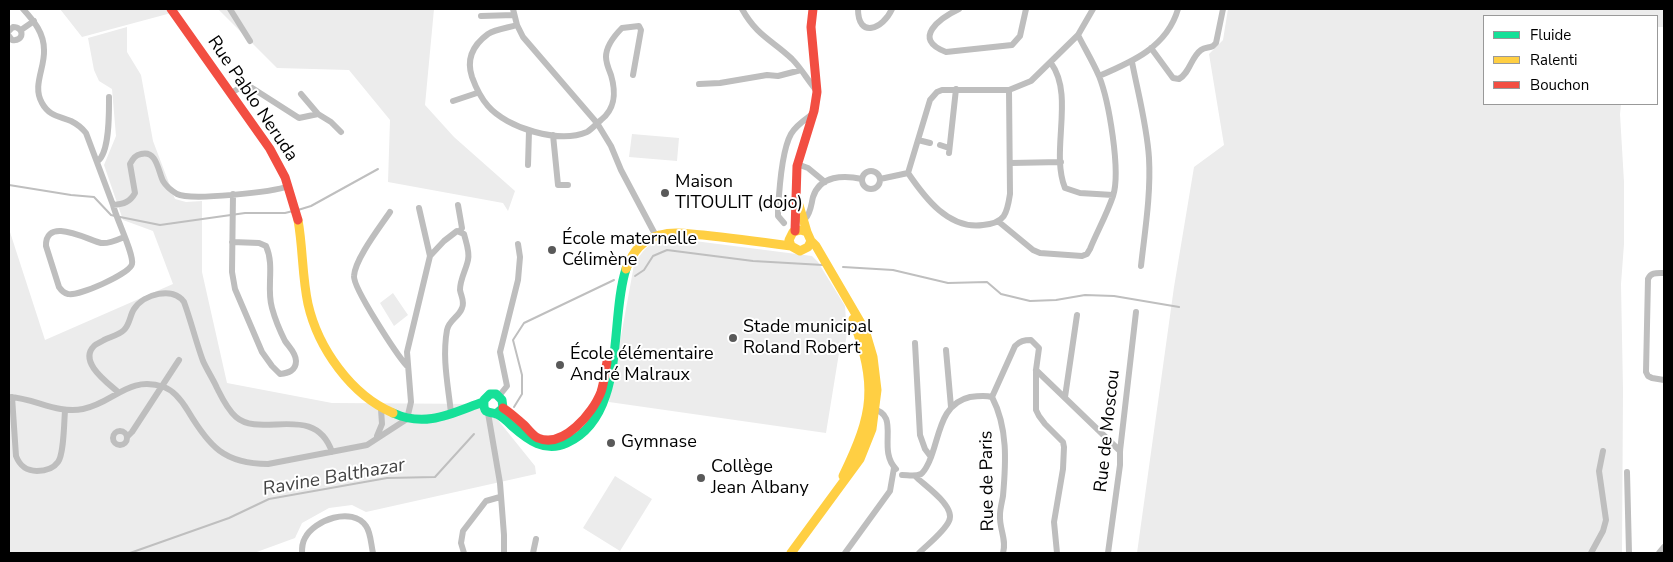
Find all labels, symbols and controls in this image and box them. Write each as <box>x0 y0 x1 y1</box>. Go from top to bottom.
legend <box>1483 15 1658 105</box>
text: Fluide <box>1530 25 1571 45</box>
street label: Rue Pablo Neruda <box>202 32 302 166</box>
text: Ralenti <box>1530 50 1578 70</box>
text: Bouchon <box>1530 75 1589 95</box>
place label: Maison TITOULIT (dojo) <box>675 172 803 214</box>
marker: Maison TITOULIT (dojo) <box>659 187 671 199</box>
place label: École maternelle Célimène <box>562 229 697 272</box>
marker: École maternelle Célimène <box>546 244 558 256</box>
place label: Stade municipal Roland Robert <box>743 317 872 359</box>
marker: Stade municipal Roland Robert <box>727 332 739 344</box>
place label: École élémentaire André Malraux <box>570 344 714 386</box>
marker: École élémentaire André Malraux <box>554 359 566 371</box>
street label: Rue de Moscou <box>1091 369 1125 493</box>
street label: Rue de Paris <box>976 430 1000 532</box>
place label: Gymnase <box>621 432 697 454</box>
marker: Gymnase <box>605 437 617 449</box>
water label: Ravine Balthazar <box>261 454 407 502</box>
place label: Collège Jean Albany <box>711 457 809 499</box>
marker: Collège Jean Albany <box>695 472 707 484</box>

